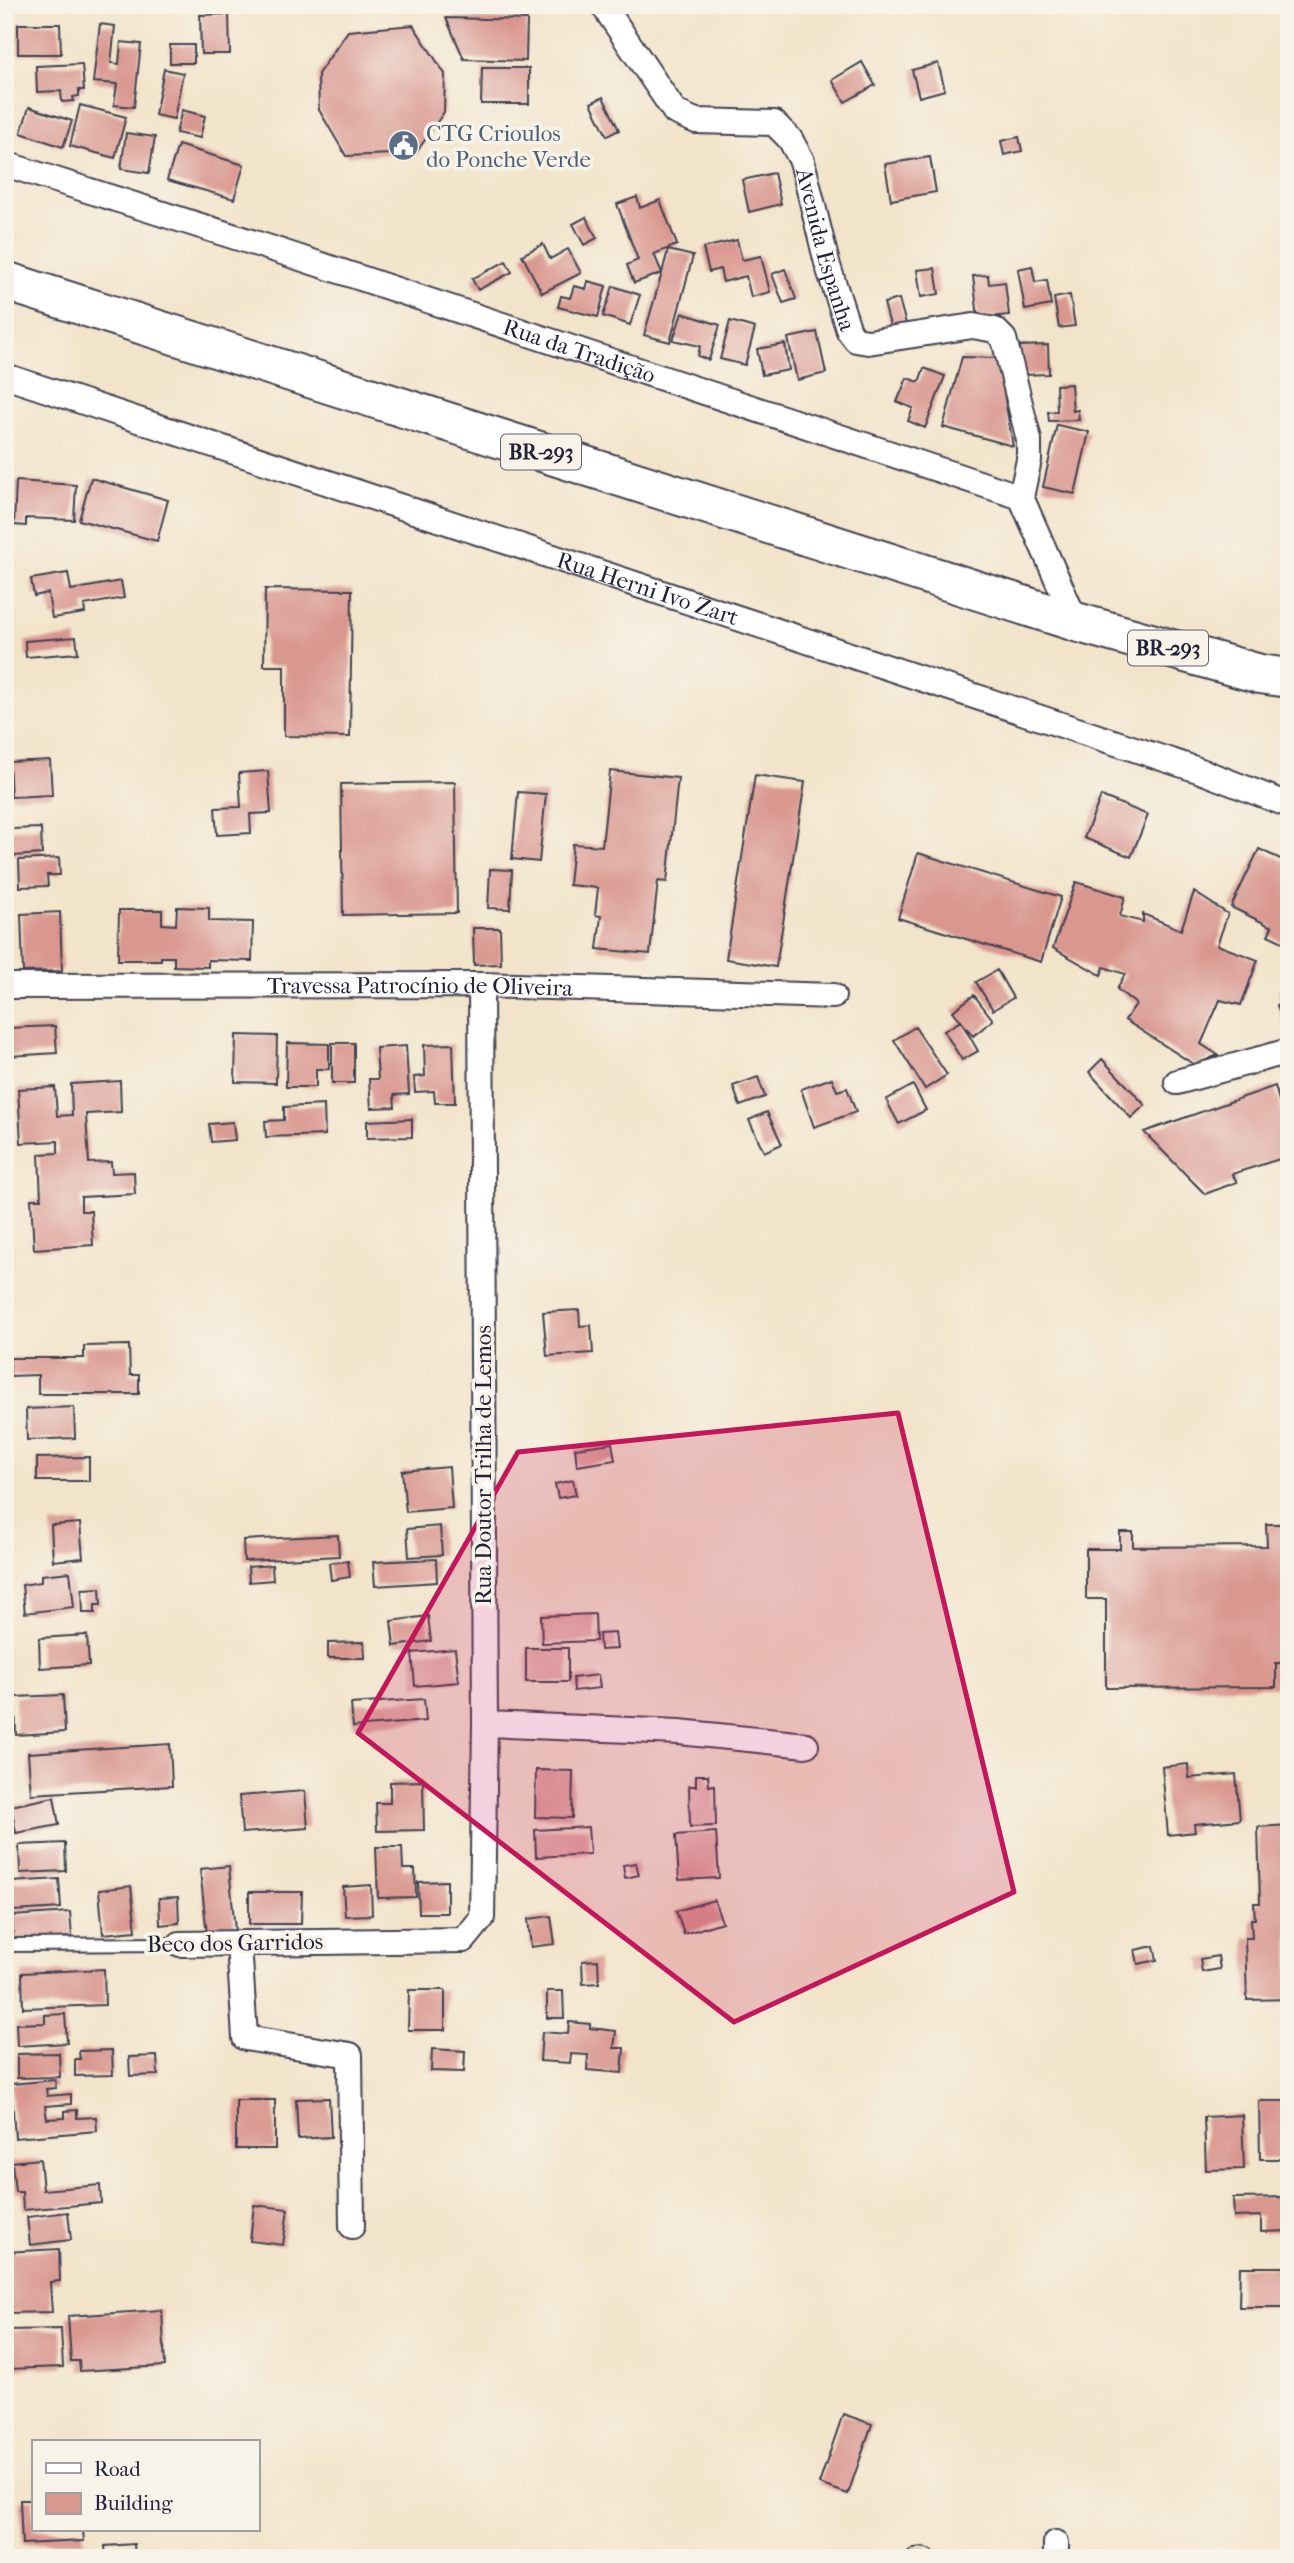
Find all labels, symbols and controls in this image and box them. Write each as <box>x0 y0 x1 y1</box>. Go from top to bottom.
place label: CTG Crioulos do Ponche Verde <box>426 120 591 173</box>
public building icon: CTG Crioulos do Ponche Verde <box>386 129 420 163</box>
street label: Avenida Espanha <box>790 164 862 334</box>
street label: Rua da Tradição <box>500 313 659 388</box>
road number: BR-293 <box>501 434 581 470</box>
street label: Rua Herni Ivo Zart <box>554 546 742 631</box>
road number: BR-293 <box>1128 630 1208 666</box>
street label: Travessa Patrocínio de Oliveira <box>267 971 574 1001</box>
street label: Rua Doutor Trilha de Lemos <box>470 1325 497 1605</box>
street label: Beco dos Garridos <box>147 1928 323 1958</box>
legend <box>32 2440 259 2532</box>
text: Road <box>94 2457 141 2481</box>
text: Building <box>94 2491 173 2515</box>

